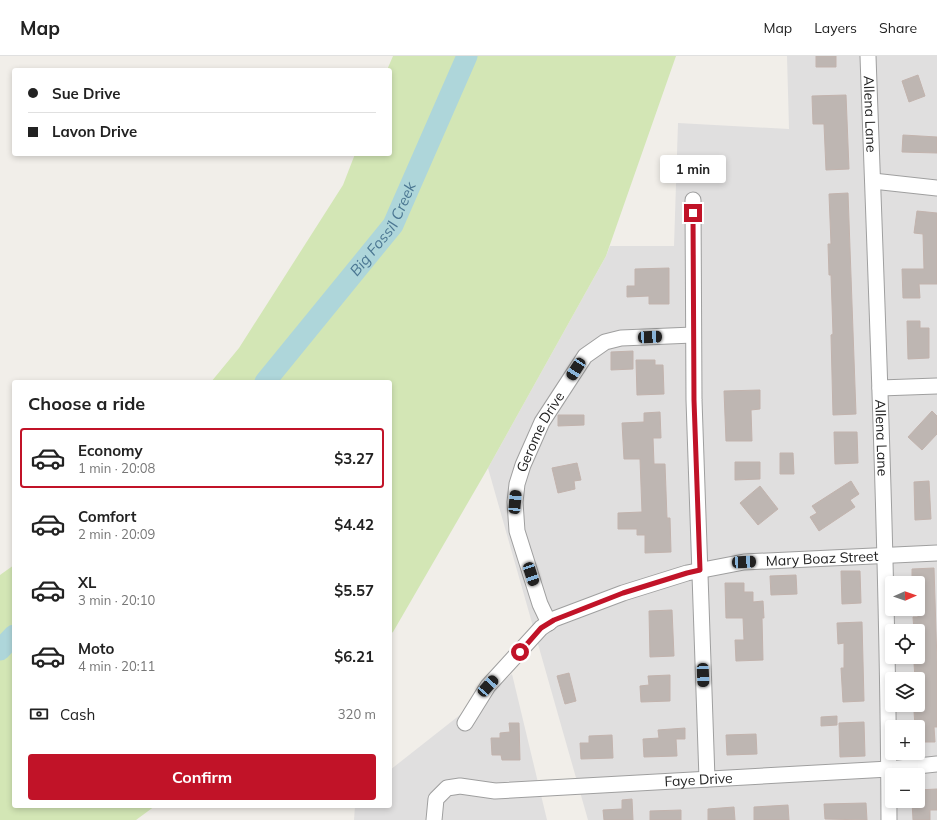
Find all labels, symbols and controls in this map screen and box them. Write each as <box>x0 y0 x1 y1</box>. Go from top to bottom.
text: Map <box>20 16 60 40</box>
text: Map <box>763 19 792 37</box>
text: Layers <box>814 19 857 37</box>
text: Share <box>879 19 917 37</box>
street label: Allena Lane <box>860 75 880 153</box>
text: Sue Drive <box>52 84 120 103</box>
text: Lavon Drive <box>52 122 137 141</box>
callout: 1 min <box>660 155 726 183</box>
text: 1 min <box>676 161 710 177</box>
water label: Big Fossil Creek <box>345 178 420 280</box>
route end <box>684 204 702 222</box>
car <box>638 330 662 344</box>
car <box>564 356 588 382</box>
street label: Gerome Drive <box>512 388 568 474</box>
text: Choose a ride <box>28 392 145 415</box>
street label: Allena Lane <box>871 399 892 476</box>
icon: car <box>30 440 66 476</box>
text: Economy <box>78 441 143 460</box>
text: $3.27 <box>334 449 374 468</box>
text: 1 min · 20:08 <box>78 460 155 476</box>
car <box>508 490 522 514</box>
icon: car <box>30 506 66 542</box>
text: Comfort <box>78 507 136 526</box>
text: $4.42 <box>334 515 374 534</box>
text: 2 min · 20:09 <box>78 526 155 542</box>
street label: Mary Boaz Street <box>765 547 879 570</box>
car <box>732 555 756 569</box>
car <box>522 561 540 587</box>
icon: car <box>30 572 66 608</box>
text: XL <box>78 573 96 592</box>
north arrow <box>885 576 925 616</box>
map controls <box>885 576 925 808</box>
text: $5.57 <box>334 581 374 600</box>
text: 3 min · 20:10 <box>78 592 155 608</box>
button: locate <box>885 624 925 664</box>
icon: car <box>30 638 66 674</box>
text: Moto <box>78 639 114 658</box>
route start <box>511 643 529 661</box>
text: $6.21 <box>334 647 374 666</box>
text: 4 min · 20:11 <box>78 658 155 674</box>
car <box>697 663 709 687</box>
button: layers <box>885 672 925 712</box>
car <box>476 673 500 699</box>
icon: cash <box>28 703 50 725</box>
text: Cash <box>60 705 95 724</box>
text: 320 m <box>338 706 376 722</box>
button: + <box>885 720 925 760</box>
button: Confirm <box>28 754 376 800</box>
button: − <box>885 768 925 808</box>
street label: Faye Drive <box>664 769 733 791</box>

